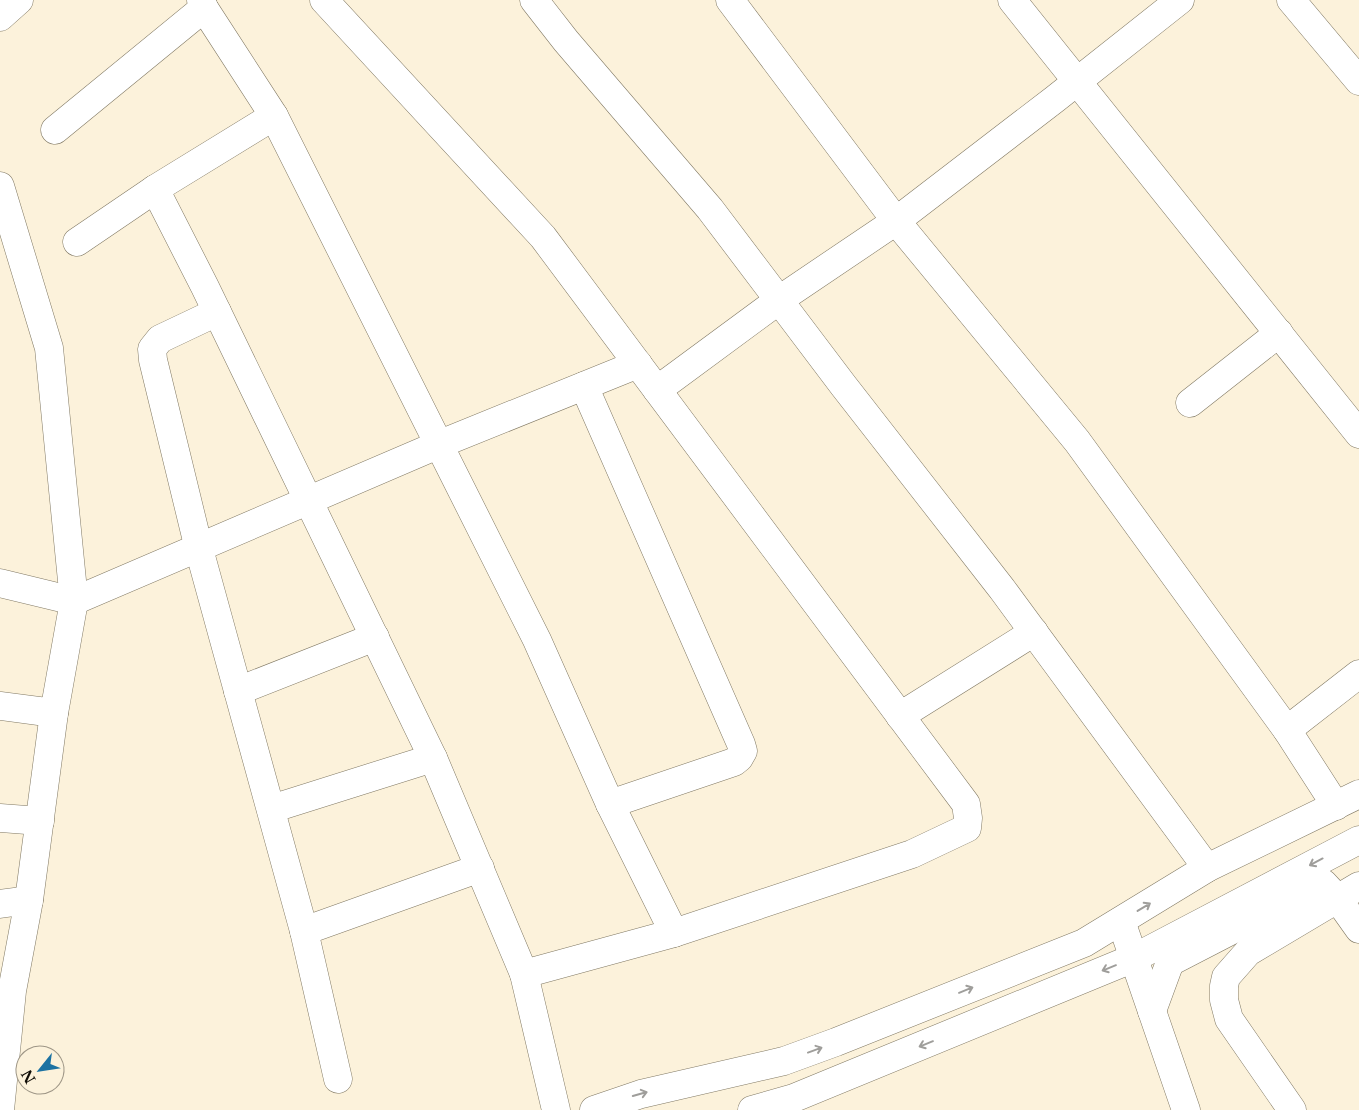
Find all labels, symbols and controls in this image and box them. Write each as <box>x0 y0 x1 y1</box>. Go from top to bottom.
one-way arrow <box>1308 857 1323 867</box>
one-way arrow <box>1137 901 1151 912</box>
one-way arrow <box>1102 964 1117 974</box>
one-way arrow <box>958 985 973 995</box>
one-way arrow <box>919 1039 934 1049</box>
north arrow <box>15 1045 65 1095</box>
one-way arrow <box>806 1045 822 1054</box>
text: N <box>18 1066 40 1087</box>
one-way arrow <box>632 1089 648 1099</box>

